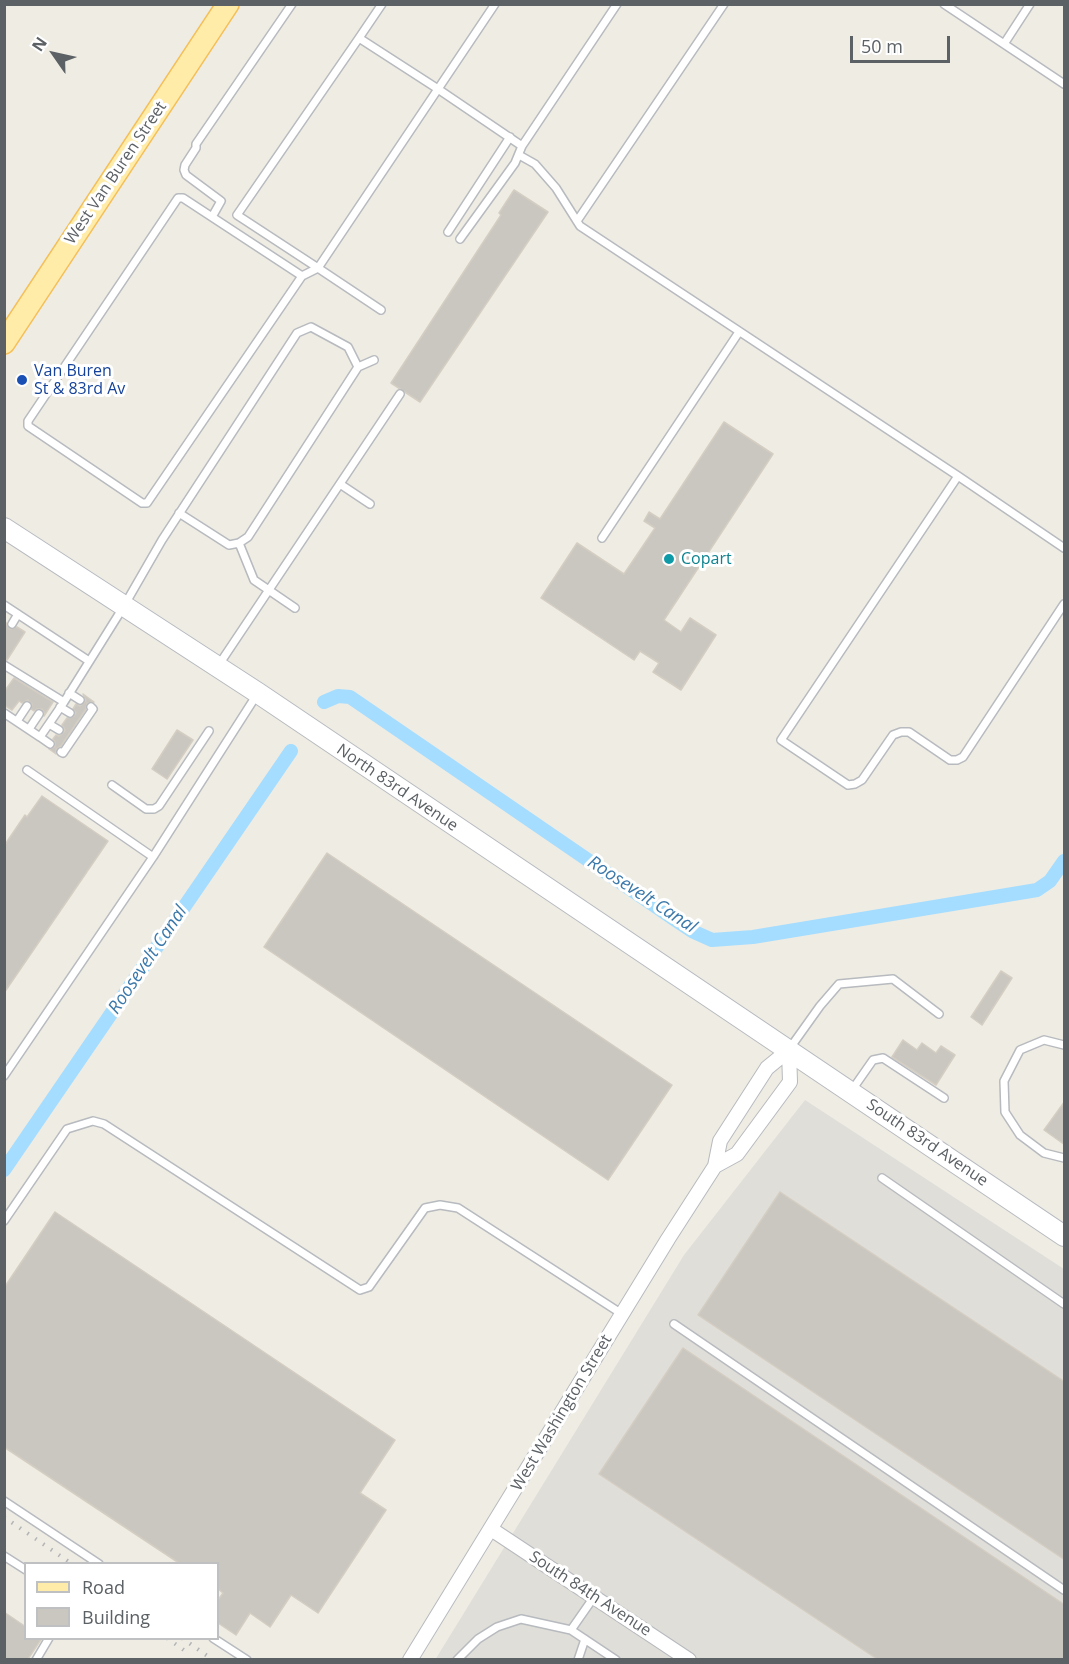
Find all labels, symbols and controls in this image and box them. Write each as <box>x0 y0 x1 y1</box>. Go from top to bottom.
north arrow <box>24 24 84 84</box>
scale bar <box>853 24 954 62</box>
text: N <box>26 32 52 55</box>
text: 50 m <box>861 34 903 58</box>
street label: West Van Buren Street <box>61 98 171 248</box>
place label: Van Buren St & 83rd Av <box>34 361 125 399</box>
marker: Van Buren St & 83rd Av <box>15 373 29 387</box>
place label: Copart <box>681 549 732 569</box>
marker: Copart <box>662 552 676 566</box>
street label: North 83rd Avenue <box>333 740 461 836</box>
water label: Roosevelt Canal <box>583 852 701 938</box>
water label: Roosevelt Canal <box>104 902 192 1018</box>
street label: South 83rd Avenue <box>863 1095 991 1191</box>
street label: West Washington Street <box>508 1331 616 1495</box>
street label: South 84th Avenue <box>525 1547 655 1641</box>
legend <box>24 1562 219 1640</box>
text: Road <box>82 1575 125 1599</box>
text: Building <box>82 1605 150 1629</box>

